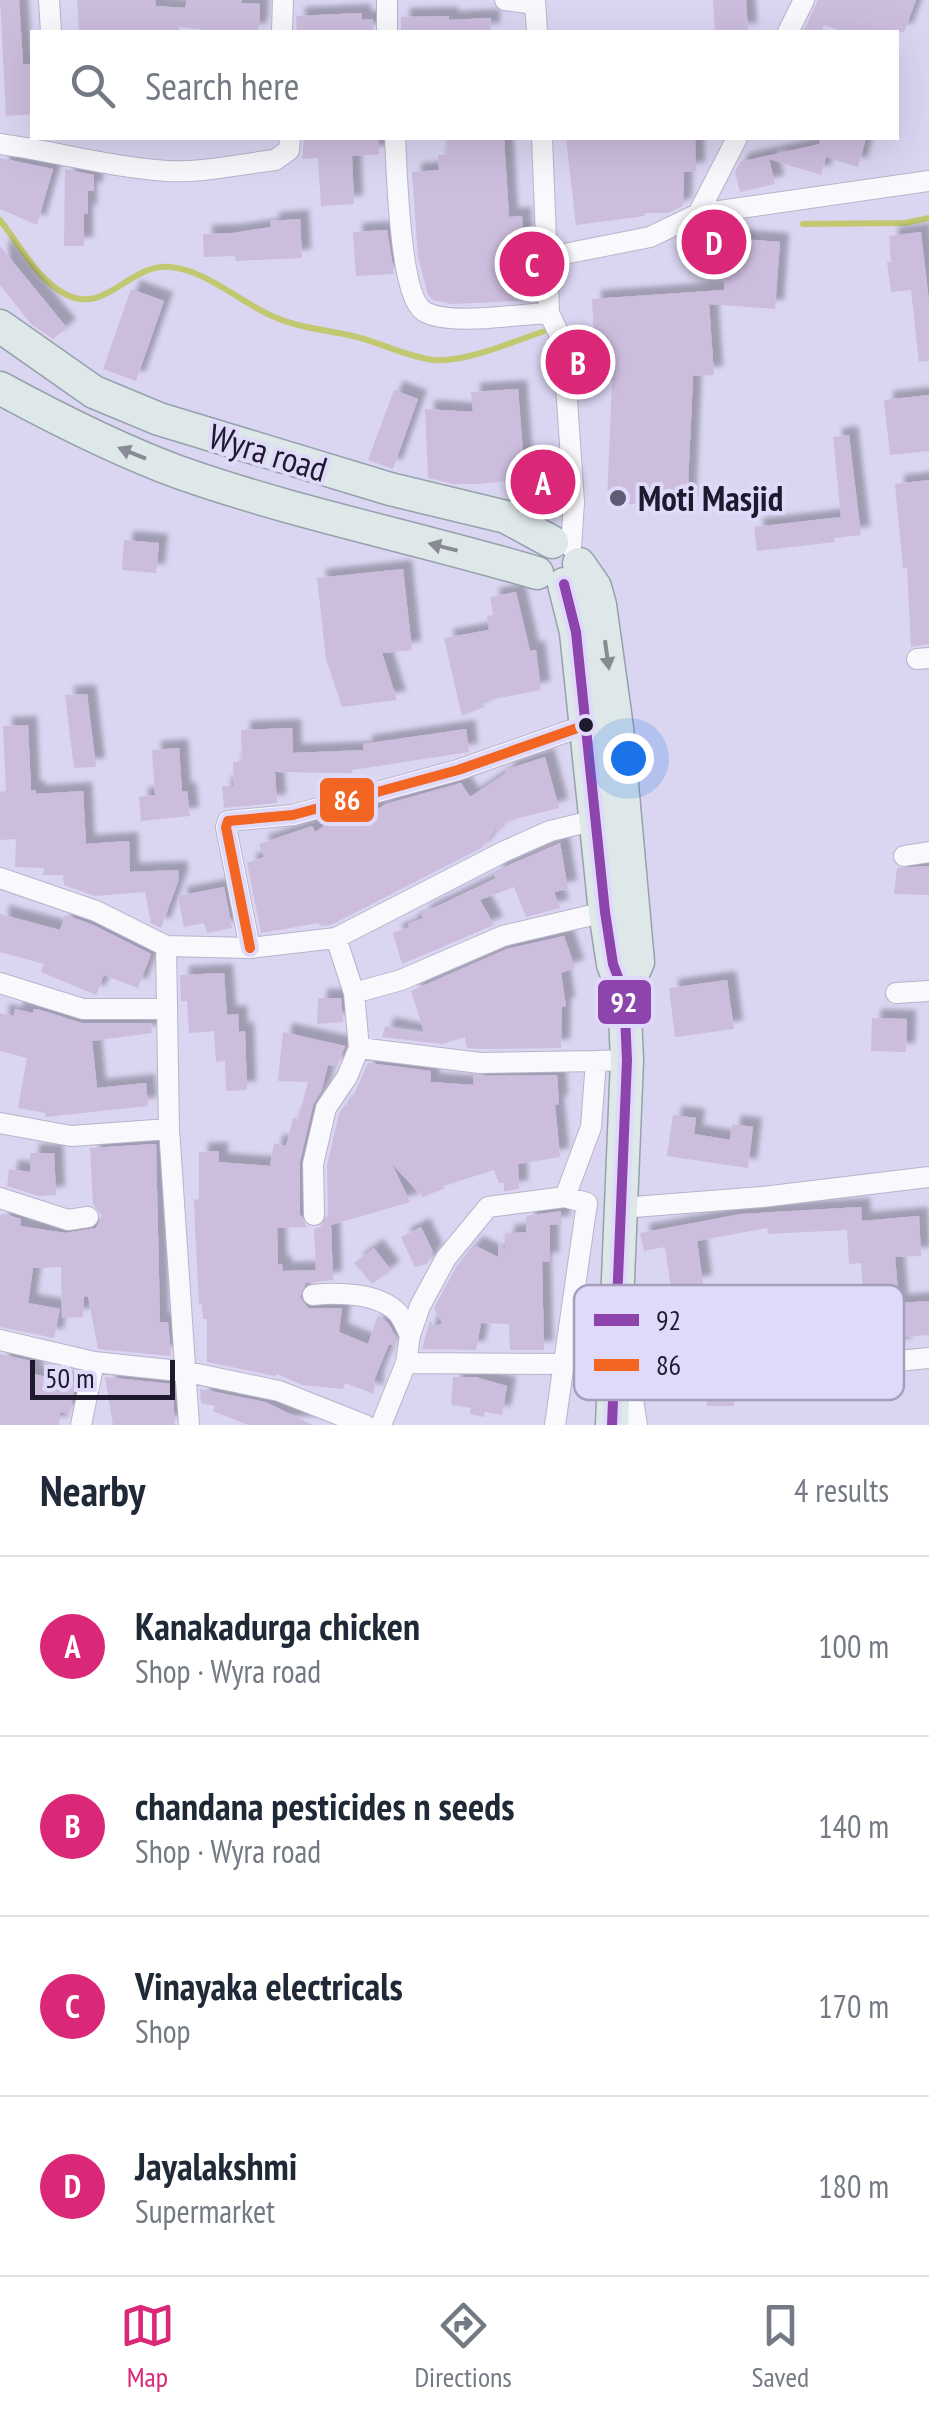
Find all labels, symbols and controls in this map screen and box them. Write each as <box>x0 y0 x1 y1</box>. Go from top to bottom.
search box <box>30 30 899 140</box>
icon: search <box>65 58 120 113</box>
text: Search here <box>145 61 299 110</box>
pin: D <box>682 204 746 280</box>
pin: C <box>500 226 564 302</box>
pin: B <box>546 324 610 400</box>
street label: Wyra road <box>203 412 333 492</box>
pin: A <box>510 444 576 520</box>
one-way arrow <box>117 445 147 461</box>
place label: Moti Masjid <box>638 475 783 521</box>
marker: Moti Masjid <box>607 487 629 509</box>
one-way arrow <box>427 539 458 555</box>
one-way arrow <box>599 639 615 671</box>
unlabelled marker <box>576 715 596 735</box>
your location <box>603 733 654 784</box>
line badge: 86 <box>318 776 376 824</box>
text: 86 <box>334 781 360 818</box>
line badge: 92 <box>596 978 653 1026</box>
text: 92 <box>611 983 637 1020</box>
legend <box>574 1285 904 1400</box>
text: 92 <box>656 1301 681 1338</box>
text: 86 <box>656 1346 681 1383</box>
scale bar <box>30 1355 175 1400</box>
text: 50 m <box>45 1359 94 1396</box>
text: Nearby <box>40 1463 145 1518</box>
text: 4 results <box>794 1469 889 1511</box>
text: Kanakadurga chicken <box>135 1601 420 1650</box>
text: A <box>64 1625 81 1667</box>
text: 100 m <box>818 1625 889 1667</box>
text: Shop · Wyra road <box>135 1650 321 1692</box>
text: chandana pesticides n seeds <box>135 1781 514 1830</box>
text: B <box>65 1805 80 1847</box>
text: 140 m <box>818 1805 889 1847</box>
text: Shop · Wyra road <box>135 1830 321 1872</box>
text: Vinayaka electricals <box>135 1961 403 2010</box>
text: C <box>65 1985 80 2027</box>
text: 170 m <box>818 1985 889 2027</box>
text: Shop <box>135 2010 191 2052</box>
text: Jayalakshmi <box>135 2141 297 2190</box>
text: D <box>64 2165 81 2207</box>
text: 180 m <box>818 2165 889 2207</box>
text: Supermarket <box>135 2190 275 2232</box>
tab: Map <box>120 2298 175 2395</box>
tab: Directions <box>414 2298 512 2395</box>
tab: Saved <box>751 2298 809 2395</box>

